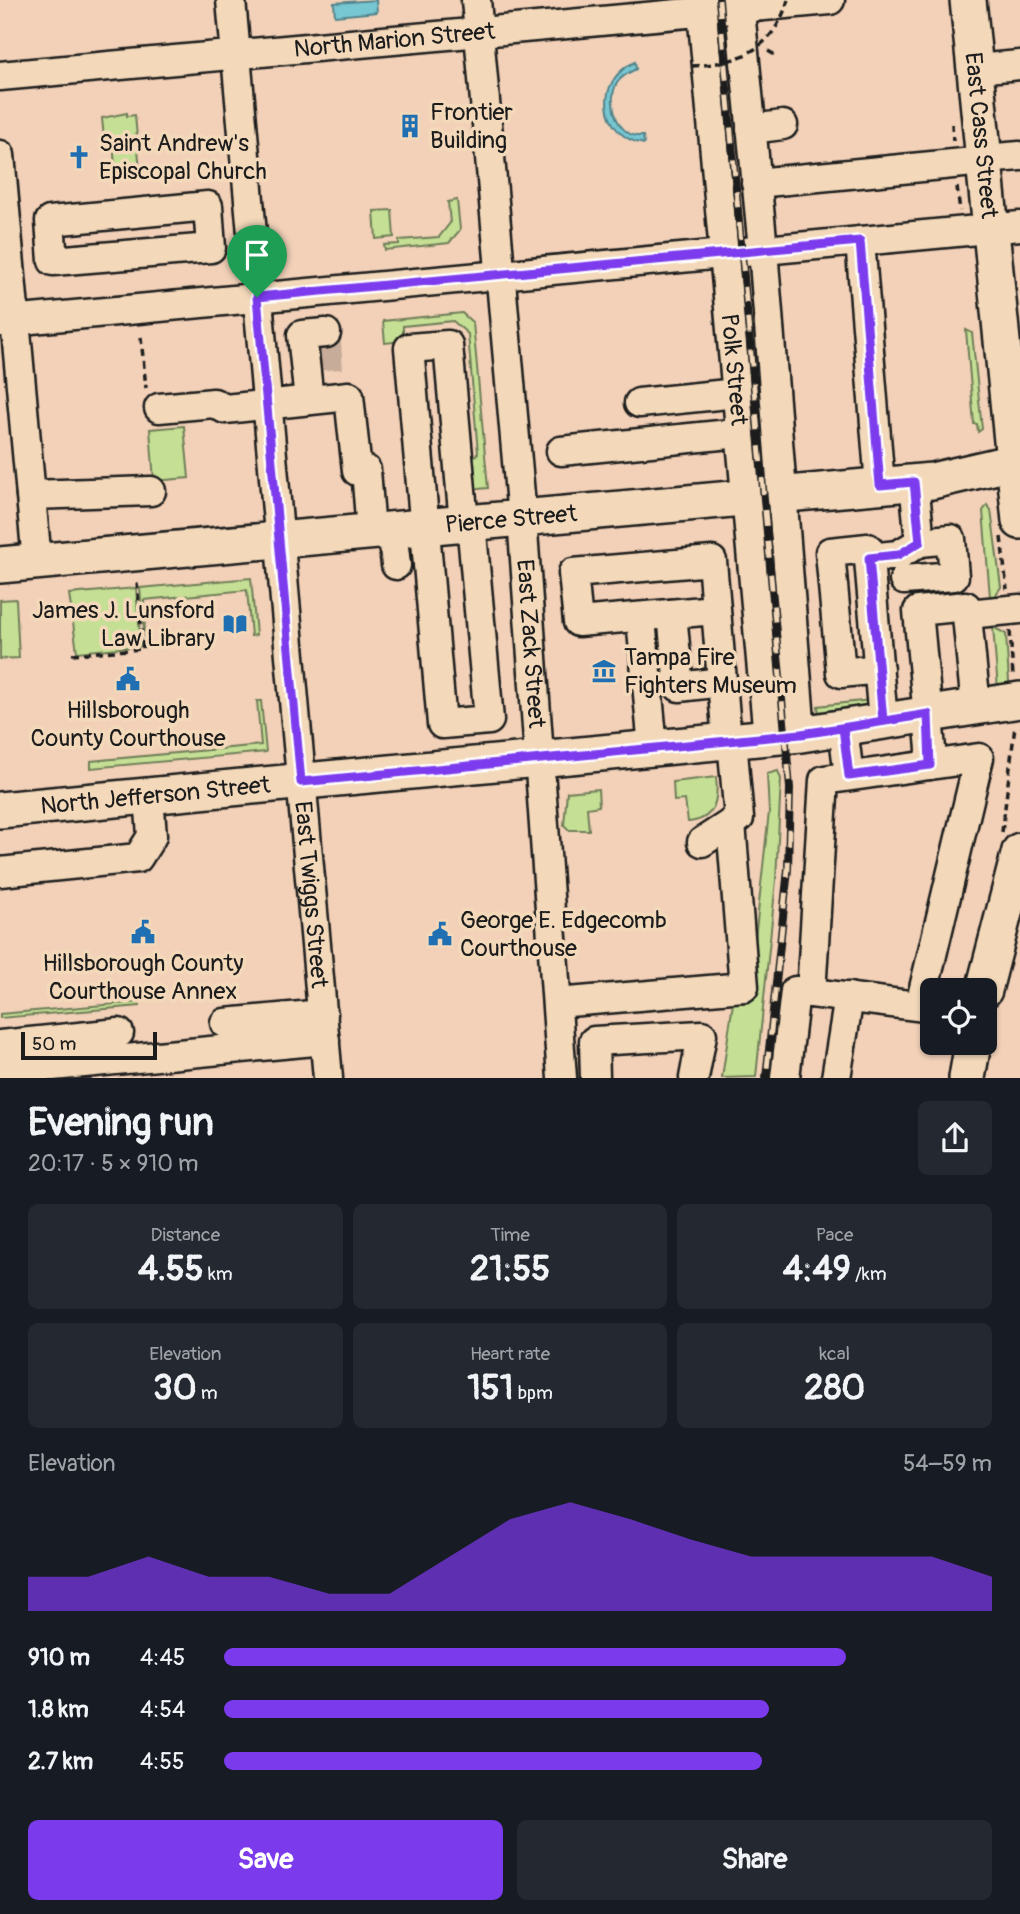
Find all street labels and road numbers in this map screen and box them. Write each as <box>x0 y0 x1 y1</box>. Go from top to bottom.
street label: North Marion Street <box>293 16 496 64</box>
street label: East Cass Street <box>959 51 1004 220</box>
street label: Polk Street <box>715 312 754 427</box>
street label: Pierce Street <box>444 499 578 539</box>
street label: East Zack Street <box>511 558 552 729</box>
street label: North Jefferson Street <box>39 770 272 821</box>
street label: East Twiggs Street <box>289 800 334 989</box>

